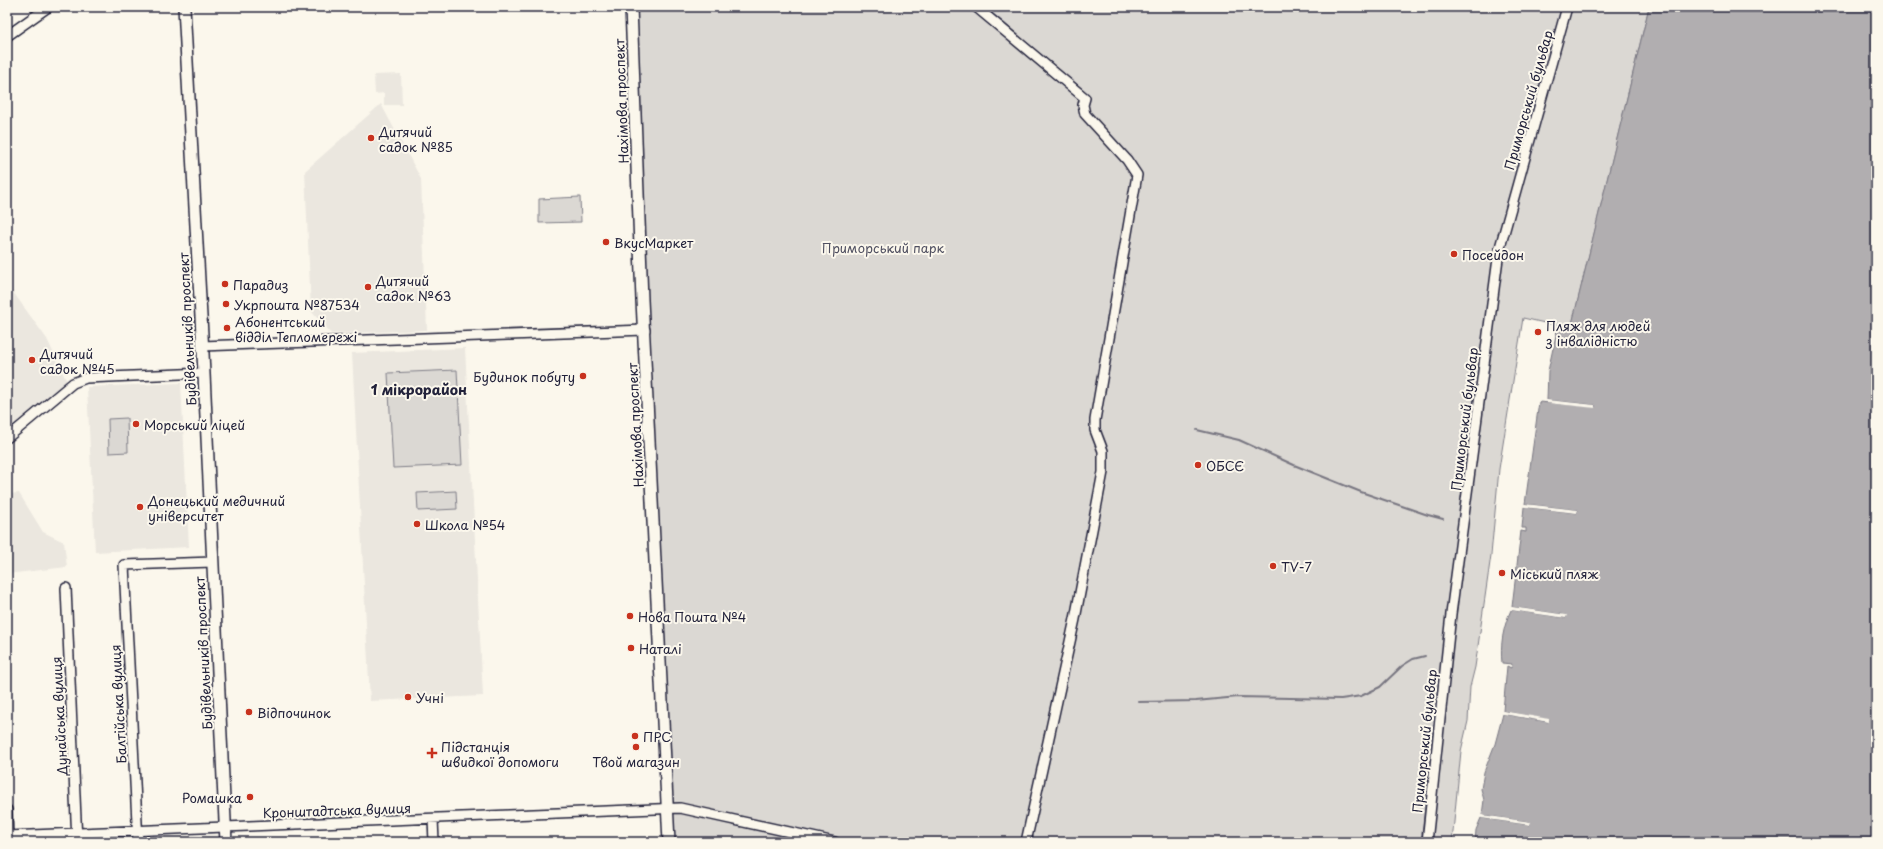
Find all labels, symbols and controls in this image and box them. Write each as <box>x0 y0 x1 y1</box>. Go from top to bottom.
street label: Приморський бульвар <box>1499 28 1557 172</box>
street label: Нахімова проспект <box>609 38 633 164</box>
place label: Дитячий садок №85 <box>378 122 453 156</box>
marker: Дитячий садок №85 <box>366 133 376 143</box>
place label: ВкусМаркет <box>614 233 694 252</box>
marker: ВкусМаркет <box>601 237 611 247</box>
park label: Приморський парк <box>822 238 945 257</box>
place label: Посейдон <box>1462 245 1524 264</box>
marker: Посейдон <box>1449 249 1459 259</box>
street label: Будівельників проспект <box>173 251 200 406</box>
place label: Дитячий садок №63 <box>375 271 451 305</box>
place label: Парадиз <box>233 275 288 294</box>
marker: Парадиз <box>220 279 230 289</box>
marker: Дитячий садок №63 <box>363 282 373 292</box>
place label: Укрпошта №87534 <box>234 295 360 314</box>
marker: Укрпошта №87534 <box>221 299 231 309</box>
place label: Абонентський відділ Тепломережі <box>235 312 357 346</box>
place label: Пляж для людей з інвалідністю <box>1545 316 1650 350</box>
marker: Абонентський відділ Тепломережі <box>222 323 232 333</box>
marker: Пляж для людей з інвалідністю <box>1533 327 1543 337</box>
place label: Дитячий садок №45 <box>39 344 115 378</box>
street label: Приморський бульвар <box>1446 346 1482 492</box>
marker: Дитячий садок №45 <box>27 355 37 365</box>
street label: Нахімова проспект <box>622 361 648 488</box>
place label: Будинок побуту <box>473 367 575 386</box>
marker: Будинок побуту <box>578 371 588 381</box>
district label: 1 мікрорайон <box>371 379 467 400</box>
place label: Морський ліцей <box>144 415 245 434</box>
marker: Морський ліцей <box>131 419 141 429</box>
place label: ОБСЄ <box>1206 456 1244 475</box>
marker: ОБСЄ <box>1193 460 1203 470</box>
place label: Донецький медичний університет <box>147 491 285 525</box>
marker: Донецький медичний університет <box>135 502 145 512</box>
place label: Школа №54 <box>425 515 505 534</box>
marker: Школа №54 <box>412 519 422 529</box>
place label: TV-7 <box>1281 557 1312 576</box>
marker: TV-7 <box>1268 561 1278 571</box>
place label: Міський пляж <box>1510 564 1599 583</box>
marker: Міський пляж <box>1497 568 1507 578</box>
street label: Будівельників проспект <box>189 575 216 730</box>
place label: Нова Пошта №4 <box>638 607 746 626</box>
marker: Нова Пошта №4 <box>625 611 635 621</box>
place label: Наталі <box>639 639 682 658</box>
marker: Наталі <box>626 643 636 653</box>
street label: Балтійська вулиця <box>105 644 131 764</box>
street label: Дунайська вулиця <box>46 656 72 777</box>
street label: Приморський бульвар <box>1407 668 1441 814</box>
place label: Учні <box>416 688 444 707</box>
marker: Учні <box>403 692 413 702</box>
place label: Відпочинок <box>257 703 331 722</box>
marker: Відпочинок <box>244 707 254 717</box>
place label: ПРС <box>643 727 671 746</box>
marker: ПРС <box>630 731 640 741</box>
place label: Підстанція швидкої допомоги <box>441 737 559 771</box>
marker: Твой магазин <box>631 742 641 752</box>
marker: Підстанція швидкої допомоги <box>426 747 438 759</box>
place label: Твой магазин <box>592 752 680 771</box>
place label: Ромашка <box>182 788 243 807</box>
marker: Ромашка <box>245 792 255 802</box>
street label: Кронштадтська вулиця <box>263 798 411 822</box>

